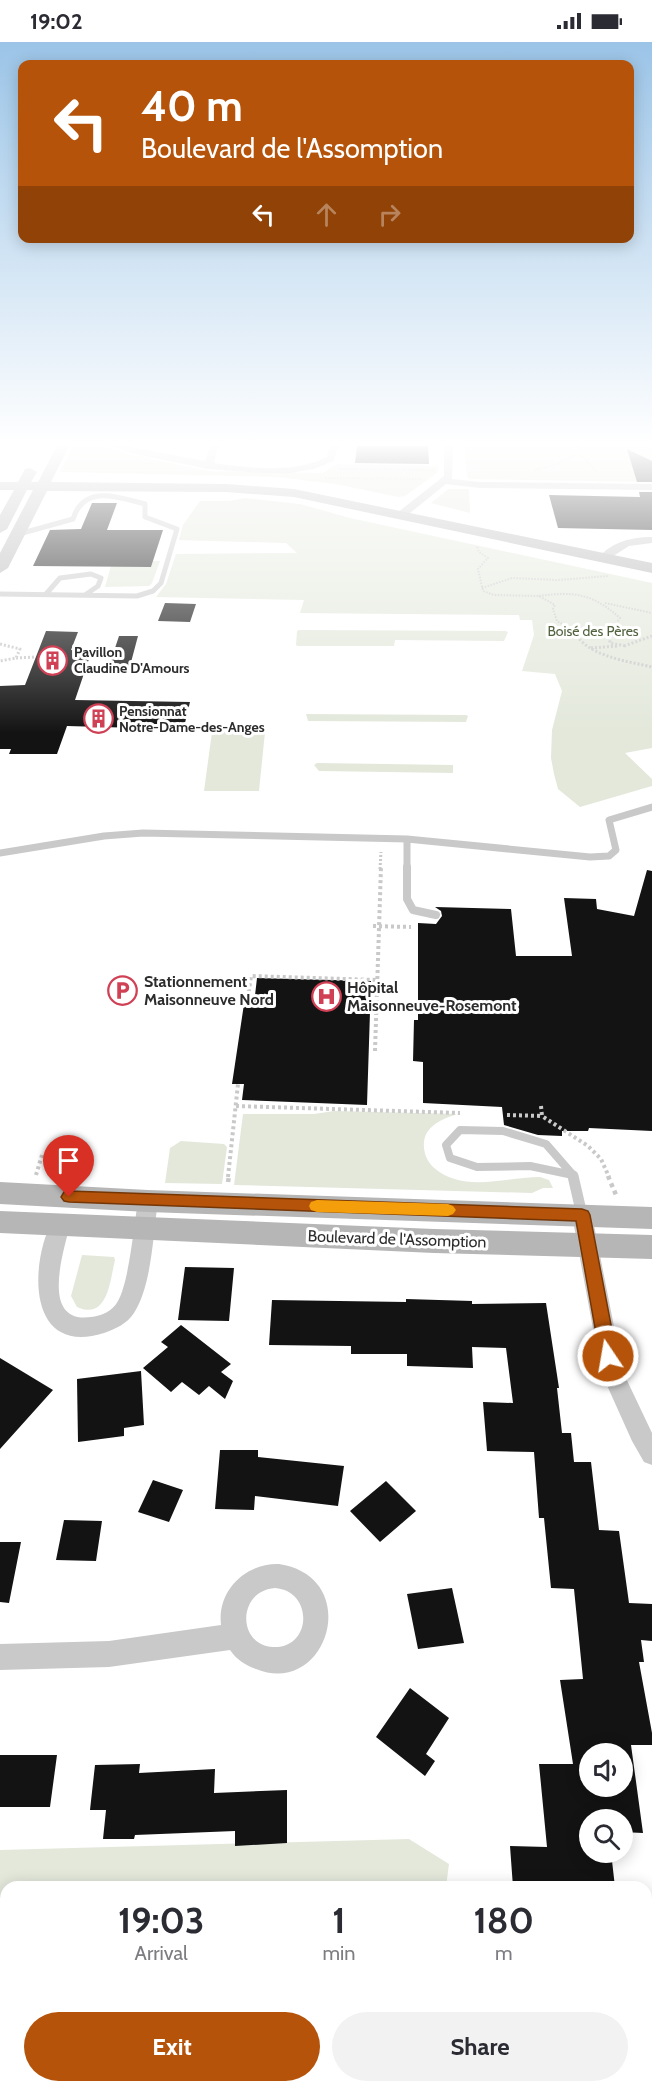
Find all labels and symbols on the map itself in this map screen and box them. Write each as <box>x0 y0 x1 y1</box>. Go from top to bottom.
park label: Boisé des Pères <box>547 622 639 640</box>
place label: Pavillon Claudine D'Amours <box>74 643 190 677</box>
building icon: Pavillon Claudine D'Amours <box>37 644 69 676</box>
place label: Pensionnat Notre-Dame-des-Anges <box>119 702 265 736</box>
building icon: Pensionnat Notre-Dame-des-Anges <box>82 703 114 735</box>
place label: Stationnement Maisonneuve Nord <box>144 972 274 1009</box>
parking icon: Stationnement Maisonneuve Nord <box>107 974 139 1006</box>
place label: Hôpital Maisonneuve-Rosemont <box>347 978 517 1015</box>
hospital icon: Hôpital Maisonneuve-Rosemont <box>310 980 342 1012</box>
pin <box>43 1135 94 1197</box>
street label: Boulevard de l'Assomption <box>307 1226 487 1252</box>
position arrow <box>576 1324 640 1388</box>

